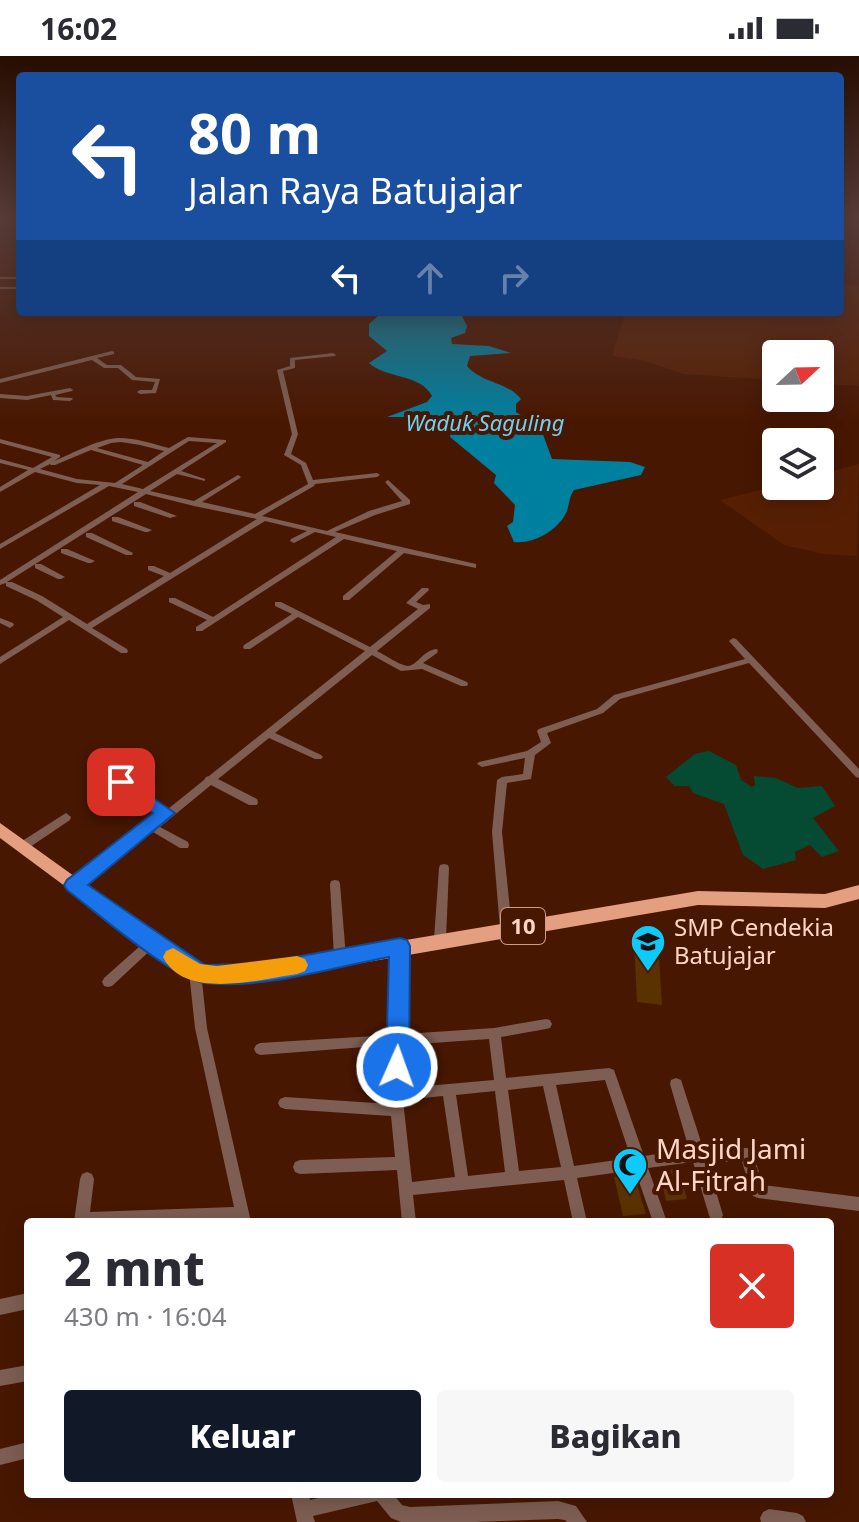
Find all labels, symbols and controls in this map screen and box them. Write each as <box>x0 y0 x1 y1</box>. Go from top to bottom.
text: 16:02 <box>40 8 117 49</box>
text: 80 m <box>188 94 321 170</box>
icon: left <box>56 104 160 208</box>
text: Jalan Raya Batujajar <box>188 166 522 215</box>
icon: left <box>324 256 368 300</box>
icon: ahead <box>408 256 452 300</box>
icon: right <box>492 256 536 300</box>
north arrow <box>762 340 834 412</box>
map controls <box>762 340 834 500</box>
water label: Waduk Saguling <box>406 407 565 437</box>
button: layers <box>762 428 834 500</box>
pin <box>87 748 155 816</box>
icon: arrive <box>99 760 143 804</box>
road number: 10 <box>501 908 545 944</box>
place label: SMP Cendekia Batujajar <box>674 910 834 971</box>
school or university icon: SMP Cendekia Batujajar <box>629 923 667 973</box>
position arrow <box>355 1025 439 1109</box>
place label: Masjid Jami Al-Fitrah <box>656 1129 806 1199</box>
mosque icon: Masjid Jami Al-Fitrah <box>611 1146 649 1196</box>
text: 2 mnt <box>64 1235 205 1300</box>
button: close <box>710 1244 794 1328</box>
text: 430 m · 16:04 <box>64 1298 227 1334</box>
button: Keluar <box>64 1390 421 1482</box>
button: Bagikan <box>437 1390 794 1482</box>

